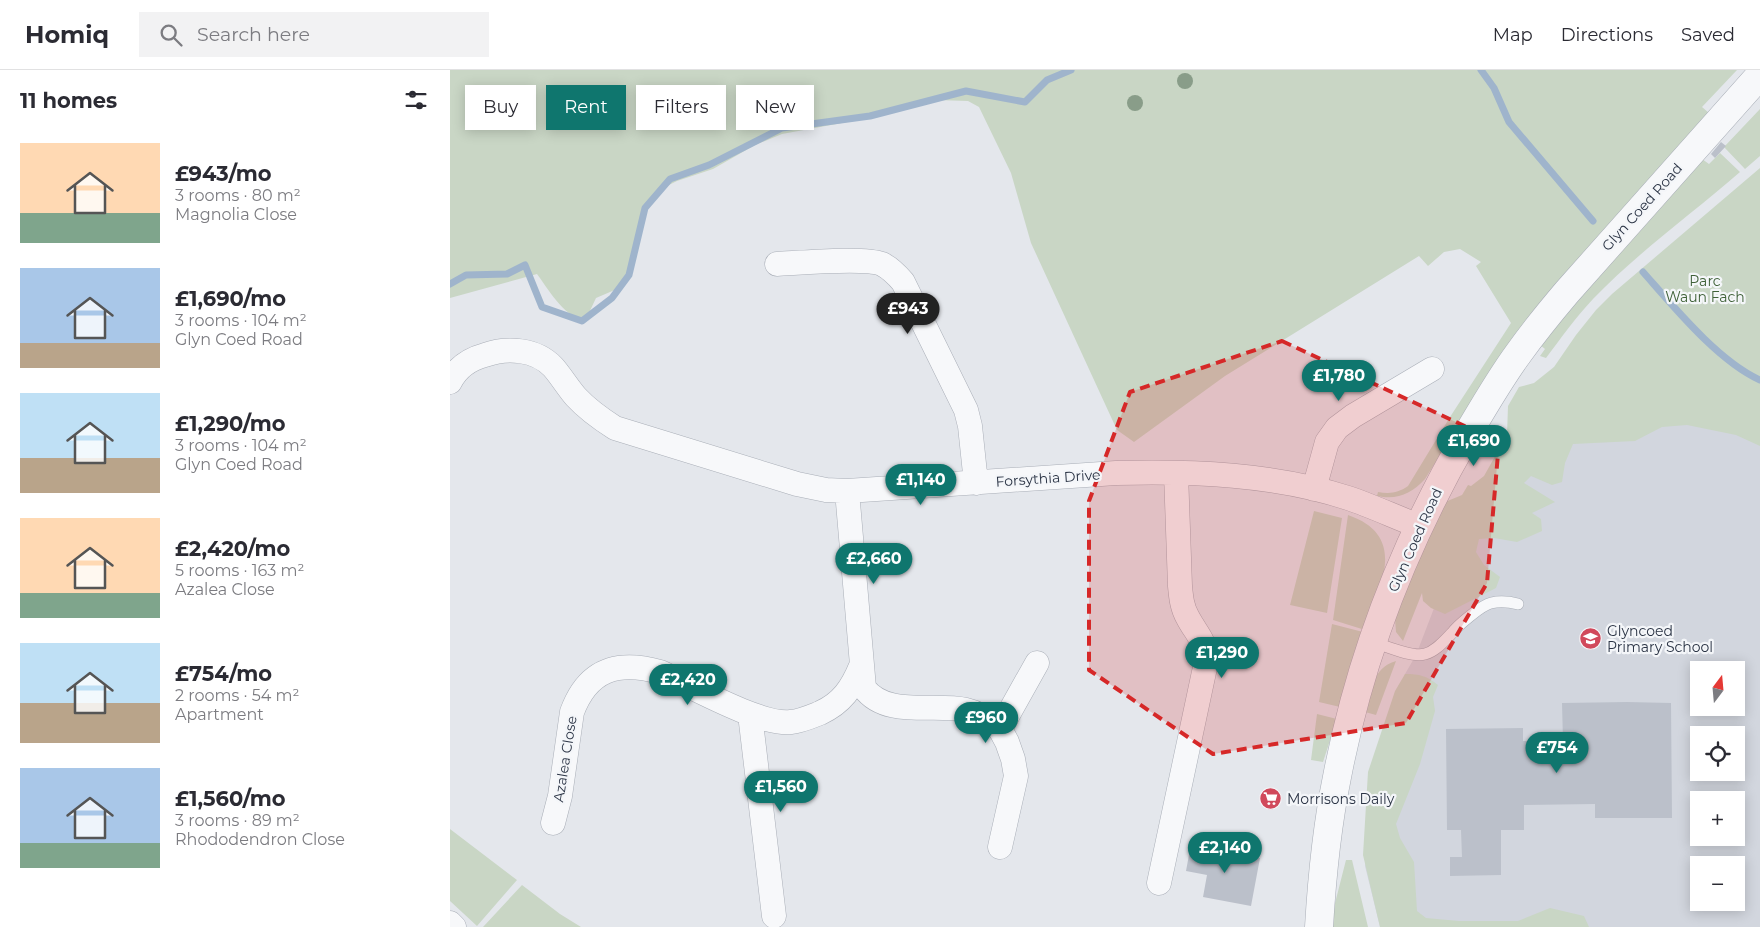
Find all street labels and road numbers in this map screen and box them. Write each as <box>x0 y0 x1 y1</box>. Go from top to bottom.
street label: Glyn Coed Road <box>1598 159 1686 255</box>
street label: Forsythia Drive <box>995 465 1101 491</box>
street label: Glyn Coed Road <box>1384 485 1446 595</box>
street label: Azalea Close <box>549 715 581 803</box>

